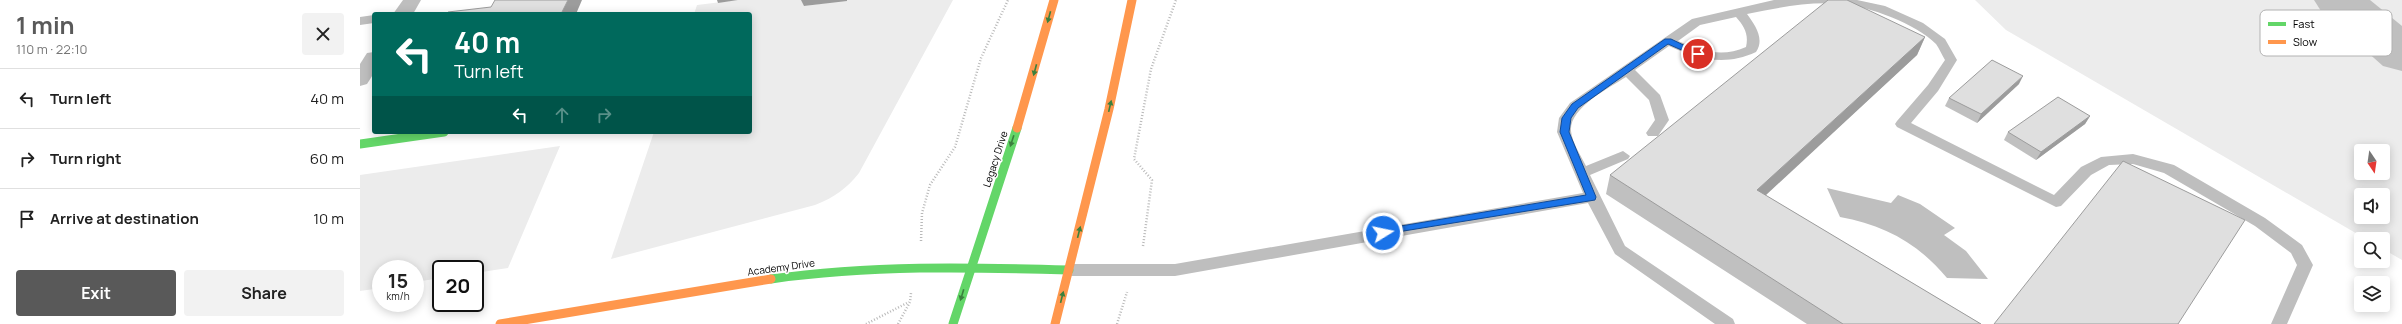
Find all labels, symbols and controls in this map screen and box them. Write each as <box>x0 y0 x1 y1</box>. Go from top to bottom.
text: 1 min <box>16 8 75 41</box>
legend <box>2260 10 2392 56</box>
one-way arrow <box>1046 11 1052 23</box>
button: close <box>302 13 344 55</box>
text: Fast <box>2293 16 2315 31</box>
text: 40 m <box>454 23 520 61</box>
icon: left <box>388 28 440 80</box>
text: Slow <box>2293 34 2318 49</box>
pin <box>1681 37 1715 71</box>
text: 110 m · 22:10 <box>16 40 88 58</box>
icon: arrive <box>1687 43 1709 65</box>
text: Turn left <box>454 59 524 83</box>
one-way arrow <box>1032 63 1038 76</box>
icon: left <box>16 88 38 110</box>
text: Turn left <box>50 88 112 109</box>
text: 40 m <box>310 88 344 109</box>
one-way arrow <box>1107 100 1113 112</box>
icon: left <box>509 104 531 126</box>
icon: ahead <box>551 104 573 126</box>
icon: right <box>593 104 615 126</box>
street label: Legacy Drive <box>979 129 1011 189</box>
one-way arrow <box>1009 136 1015 148</box>
north arrow <box>2354 144 2390 180</box>
map controls <box>2354 144 2390 312</box>
icon: right <box>16 148 38 170</box>
text: Turn right <box>50 148 121 169</box>
text: 60 m <box>310 148 344 169</box>
button: sound <box>2354 188 2390 224</box>
icon: arrive <box>16 208 38 230</box>
text: Arrive at destination <box>50 208 199 229</box>
text: 10 m <box>313 208 344 229</box>
position arrow <box>1362 212 1404 254</box>
one-way arrow <box>1076 226 1082 238</box>
button: search <box>2354 232 2390 268</box>
street label: Academy Drive <box>746 255 816 279</box>
speed limit sign: 20 <box>432 260 484 312</box>
text: 15 <box>388 267 408 294</box>
button: Exit <box>16 270 176 316</box>
button: Share <box>184 270 344 316</box>
button: layers <box>2354 276 2390 312</box>
text: km/h <box>386 289 410 303</box>
one-way arrow <box>959 290 965 302</box>
one-way arrow <box>1059 291 1065 303</box>

